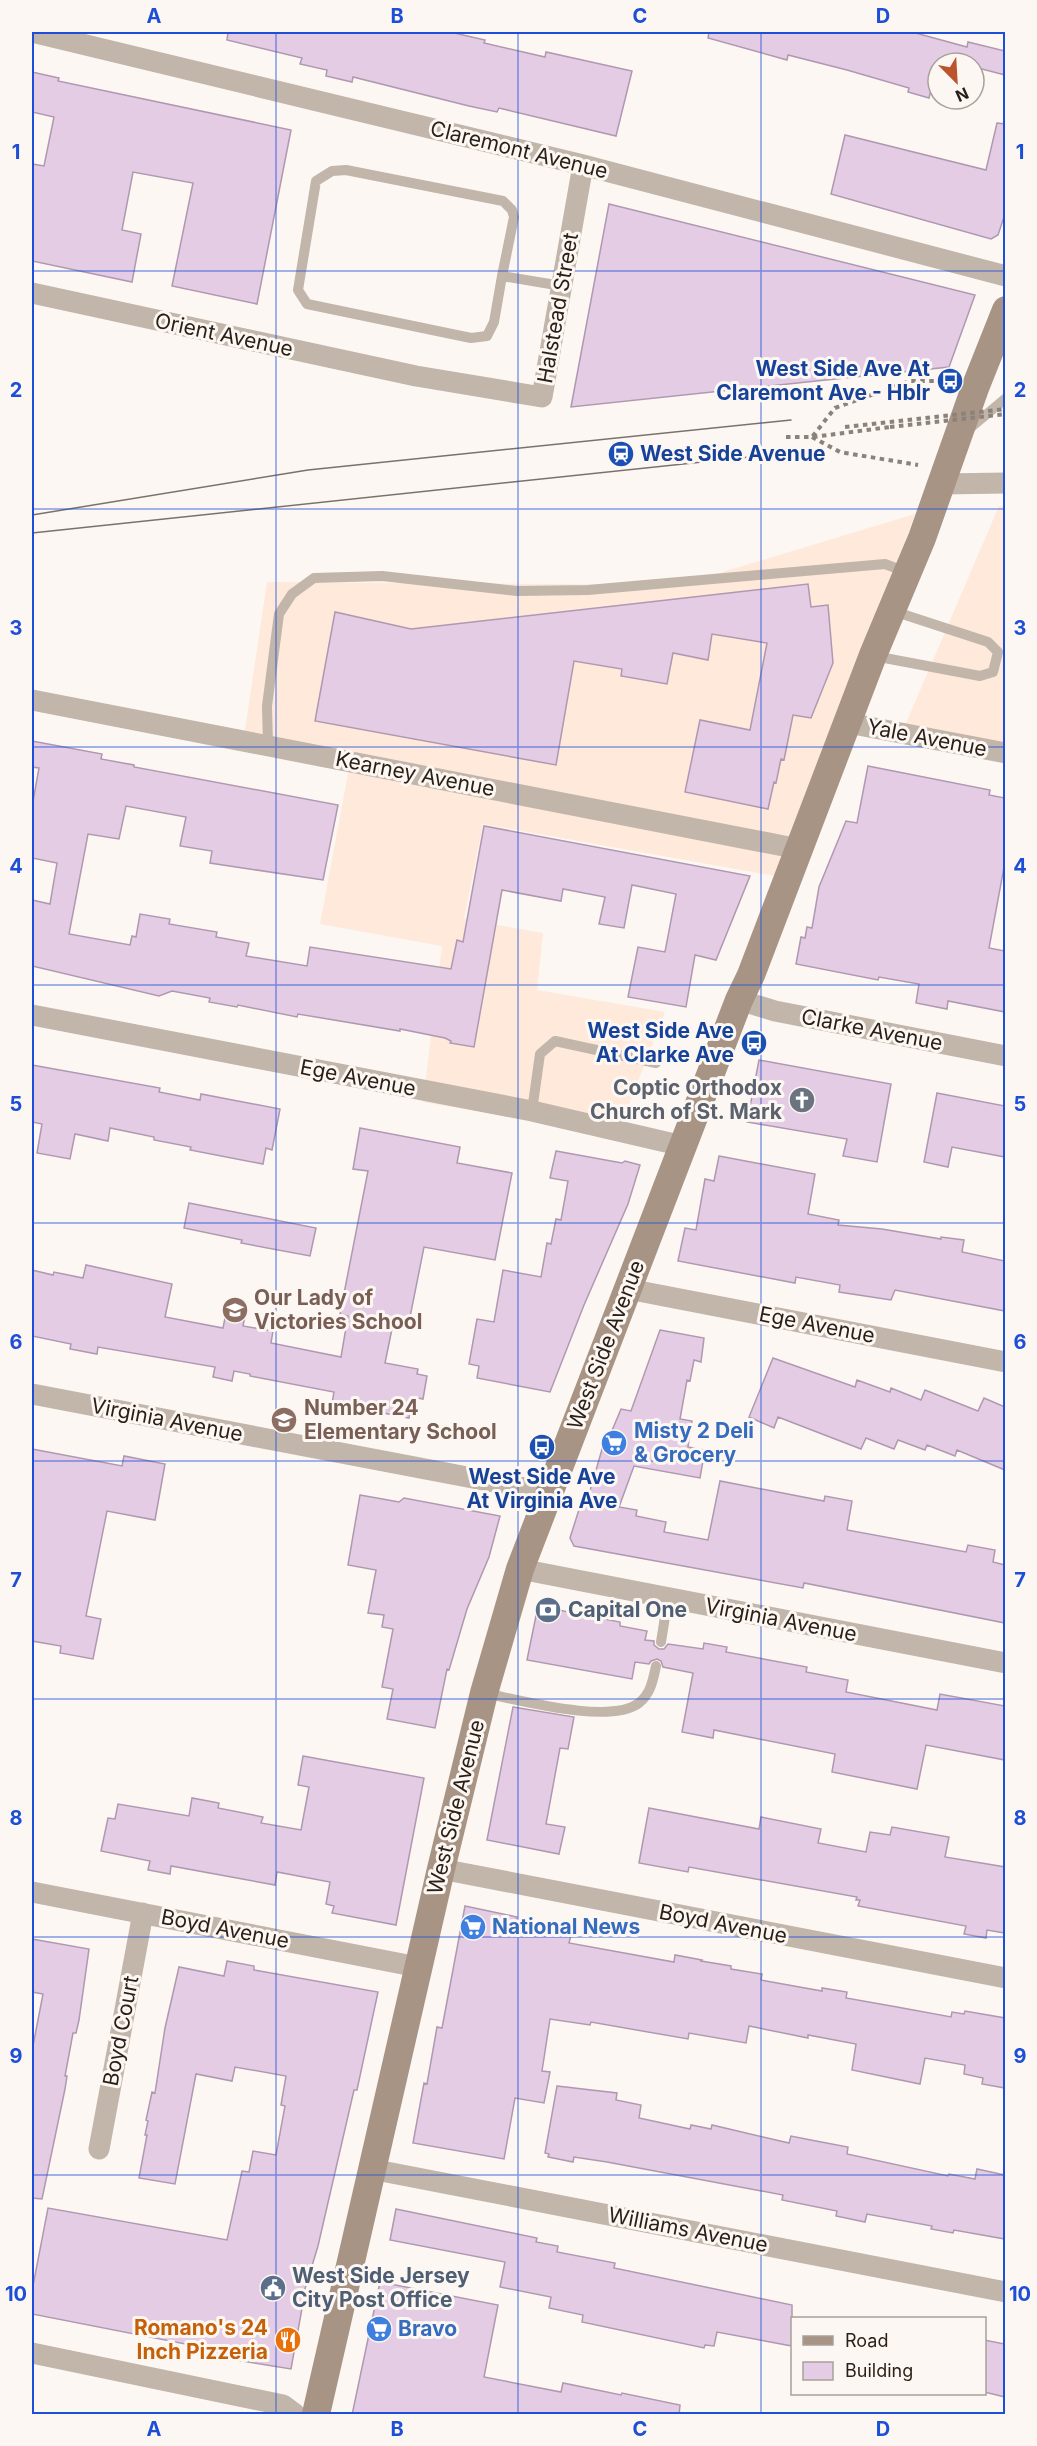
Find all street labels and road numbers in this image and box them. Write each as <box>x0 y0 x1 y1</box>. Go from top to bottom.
street label: Claremont Avenue <box>428 115 610 184</box>
street label: Halstead Street <box>532 231 583 385</box>
street label: Orient Avenue <box>153 308 295 361</box>
street label: Yale Avenue <box>865 714 989 761</box>
street label: Kearney Avenue <box>333 746 497 801</box>
street label: Clarke Avenue <box>799 1004 945 1055</box>
street label: Ege Avenue <box>298 1054 418 1101</box>
street label: West Side Avenue <box>562 1257 649 1433</box>
street label: Ege Avenue <box>757 1301 877 1348</box>
street label: Virginia Avenue <box>89 1393 245 1446</box>
street label: Virginia Avenue <box>703 1593 859 1646</box>
street label: West Side Avenue <box>422 1717 489 1897</box>
street label: Boyd Avenue <box>657 1899 789 1948</box>
street label: Boyd Avenue <box>159 1904 291 1953</box>
street label: Boyd Court <box>98 1974 143 2088</box>
street label: Williams Avenue <box>606 2202 770 2257</box>

